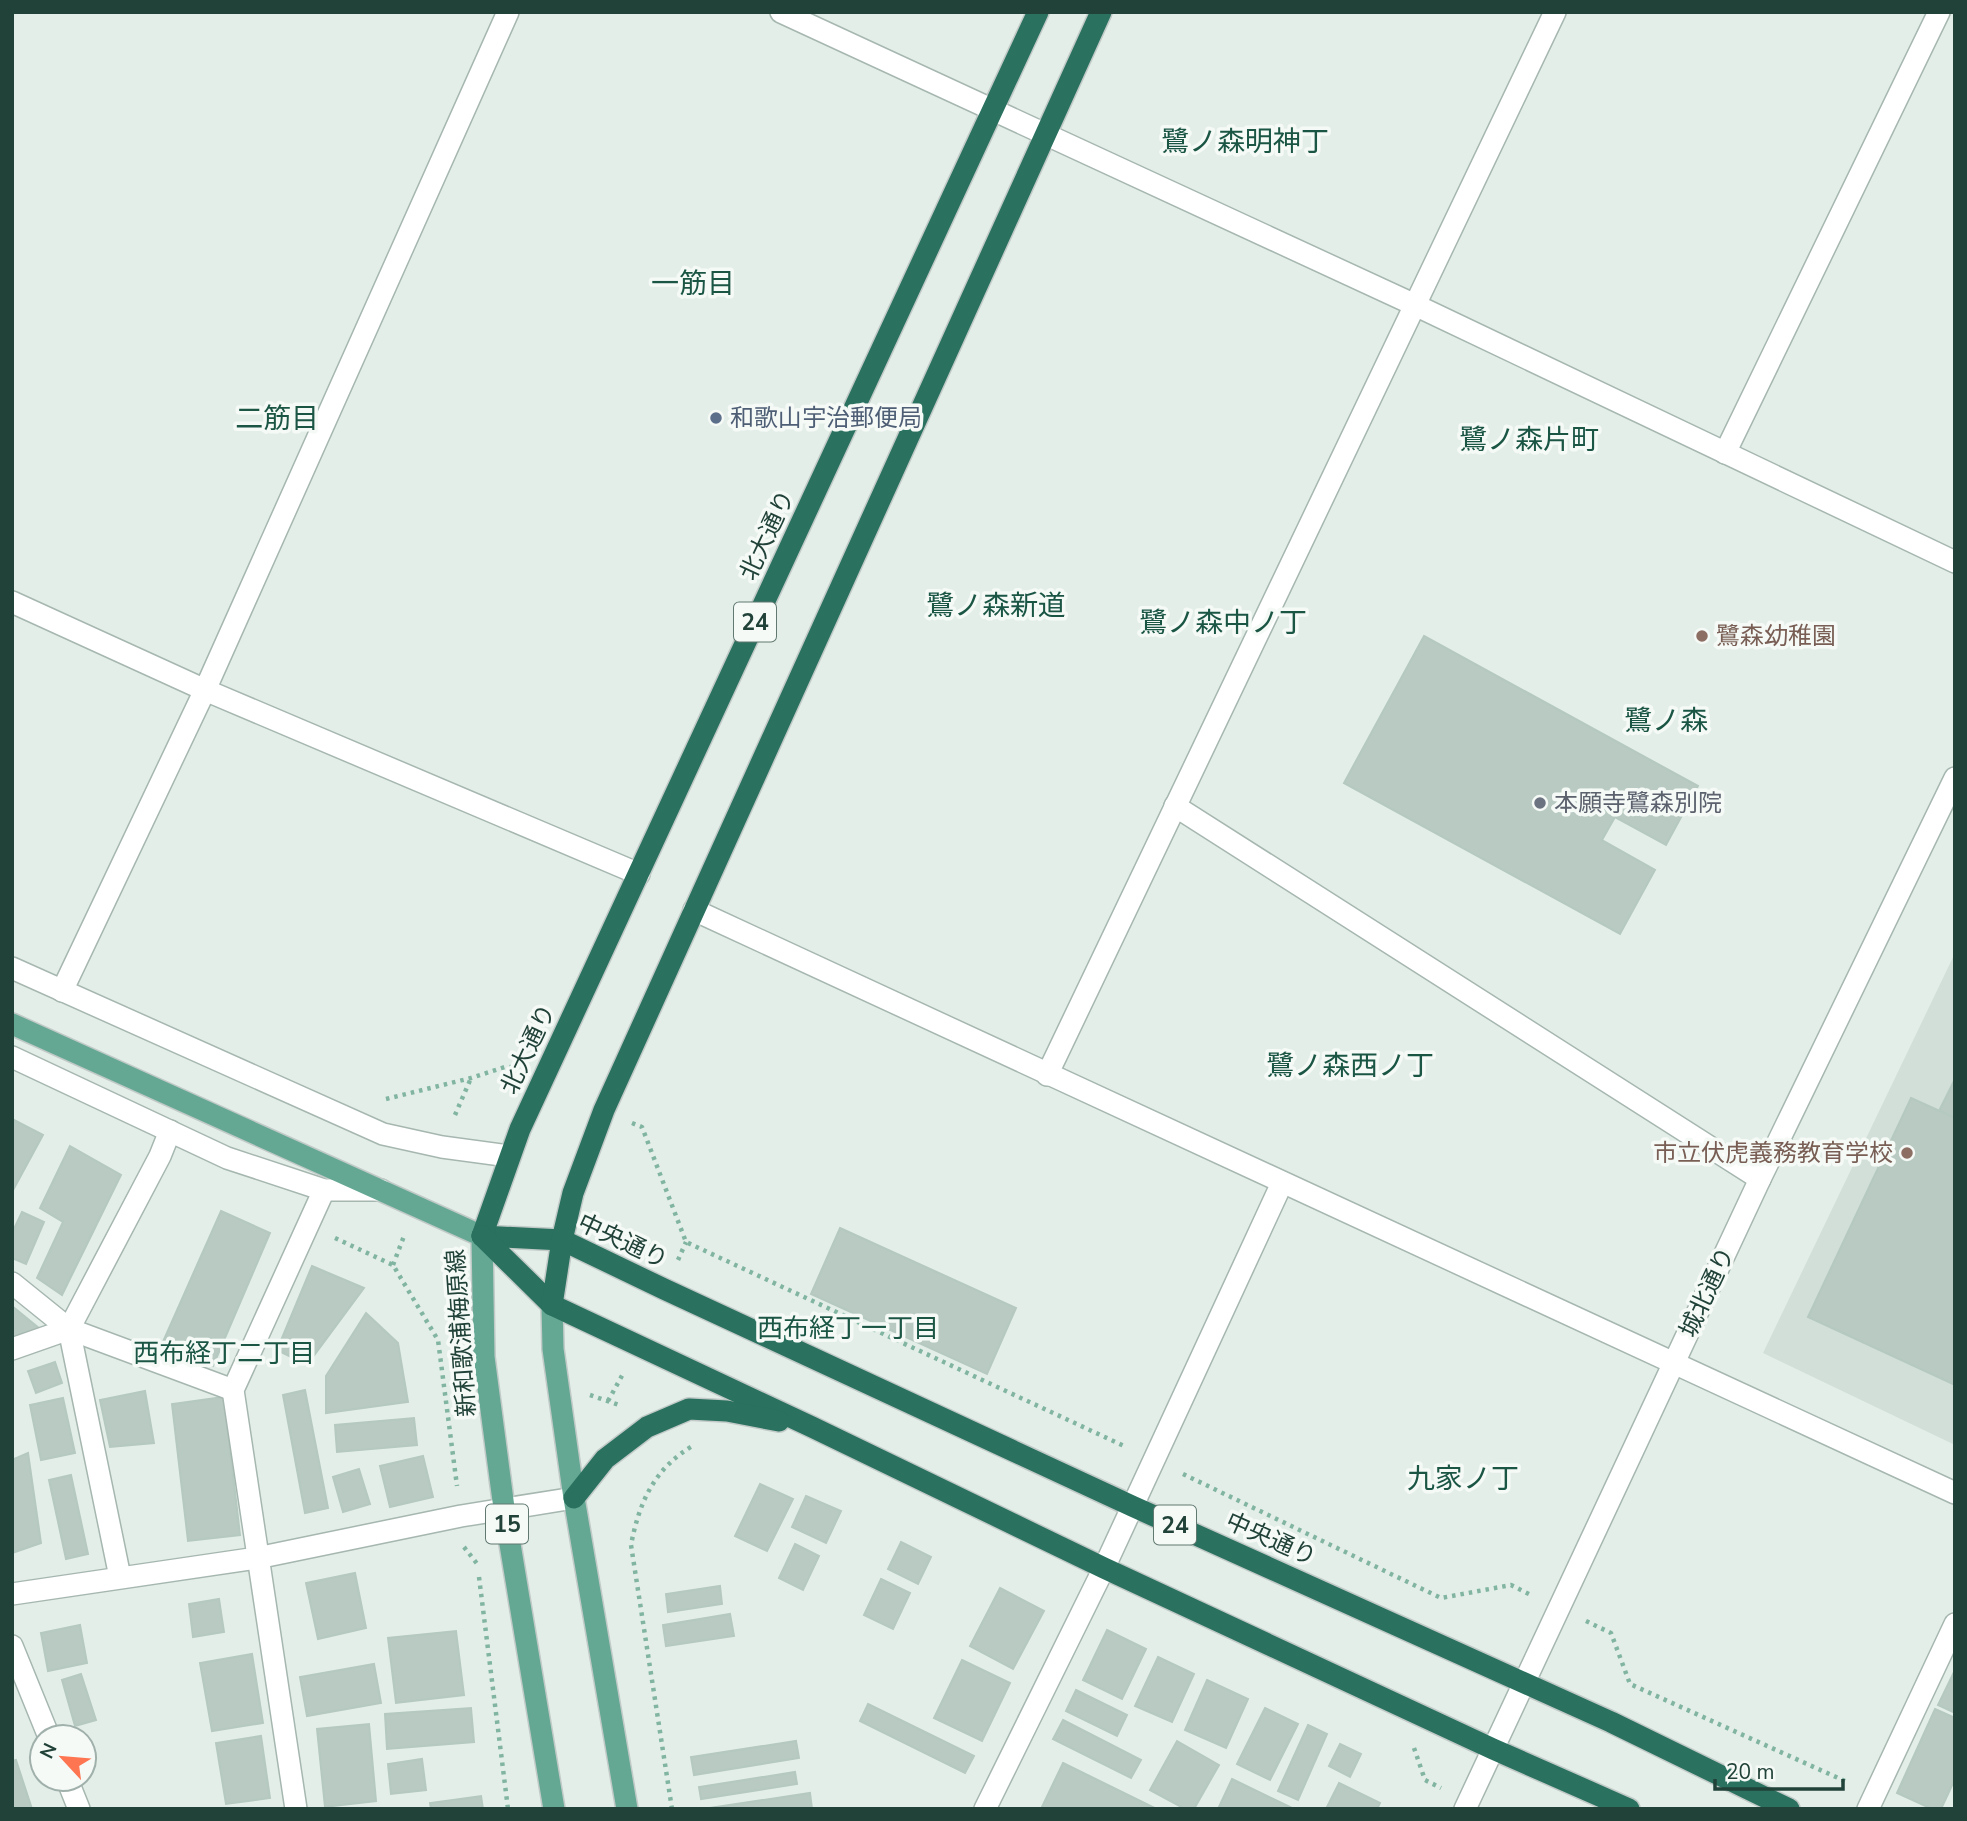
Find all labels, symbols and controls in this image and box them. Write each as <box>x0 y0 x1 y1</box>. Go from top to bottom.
district label: 鷺ノ森明神丁 <box>1161 123 1329 161</box>
district label: 一筋目 <box>651 265 735 303</box>
district label: 二筋目 <box>235 400 319 438</box>
place label: 和歌山宇治郵便局 <box>730 402 922 434</box>
marker: 和歌山宇治郵便局 <box>708 410 724 426</box>
district label: 鷺ノ森片町 <box>1459 421 1599 459</box>
street label: 北大通り <box>732 485 802 585</box>
district label: 鷺ノ森新道 <box>926 587 1066 625</box>
road number: 24 <box>734 602 776 642</box>
district label: 鷺ノ森中ノ丁 <box>1139 604 1307 642</box>
place label: 鷺森幼稚園 <box>1716 620 1836 652</box>
marker: 鷺森幼稚園 <box>1694 628 1710 644</box>
district label: 鷺ノ森 <box>1624 702 1708 740</box>
place label: 本願寺鷺森別院 <box>1554 787 1722 819</box>
marker: 本願寺鷺森別院 <box>1532 795 1548 811</box>
street label: 北大通り <box>493 999 563 1099</box>
district label: 鷺ノ森西ノ丁 <box>1266 1047 1434 1085</box>
place label: 市立伏虎義務教育学校 <box>1653 1137 1893 1169</box>
marker: 市立伏虎義務教育学校 <box>1899 1145 1915 1161</box>
street label: 中央通り <box>573 1206 673 1276</box>
street label: 城北通り <box>1672 1242 1742 1342</box>
street label: 新和歌浦梅原線 <box>439 1248 483 1418</box>
district label: 西布経丁一丁目 <box>757 1311 939 1346</box>
district label: 西布経丁二丁目 <box>133 1336 315 1371</box>
district label: 九家ノ丁 <box>1407 1460 1519 1498</box>
road number: 15 <box>486 1504 528 1544</box>
street label: 中央通り <box>1221 1505 1321 1573</box>
road number: 24 <box>1154 1506 1196 1544</box>
north arrow <box>28 1723 98 1793</box>
text: N <box>34 1739 63 1763</box>
scale bar <box>1715 1748 1843 1792</box>
text: 20 m <box>1726 1758 1775 1786</box>

